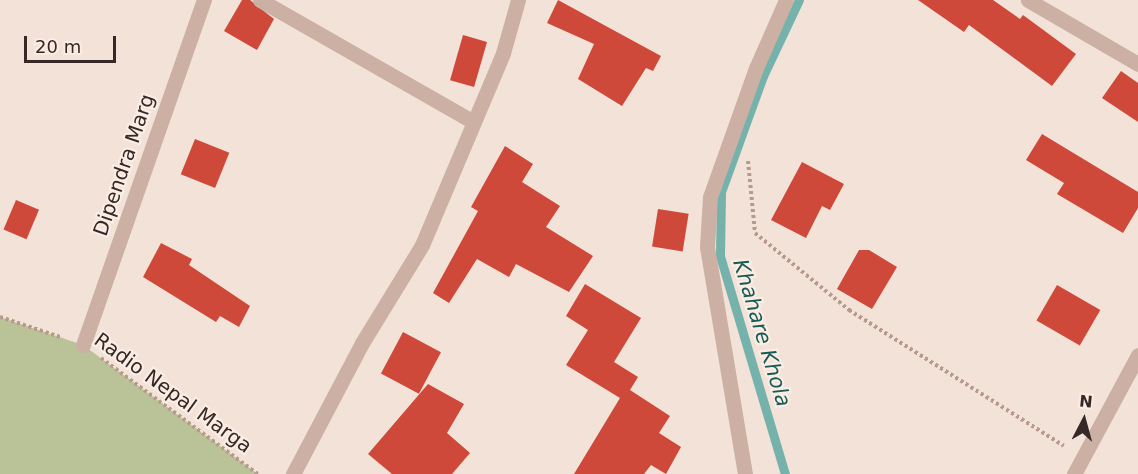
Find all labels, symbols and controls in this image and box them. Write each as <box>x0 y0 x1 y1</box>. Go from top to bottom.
scale bar <box>27 24 118 62</box>
text: 20 m <box>35 36 81 57</box>
street label: Dipendra Marg <box>89 91 159 239</box>
water label: Khahare Khola <box>728 256 796 410</box>
street label: Radio Nepal Marga <box>89 328 257 458</box>
north arrow <box>1054 390 1114 450</box>
text: N <box>1078 391 1094 412</box>

